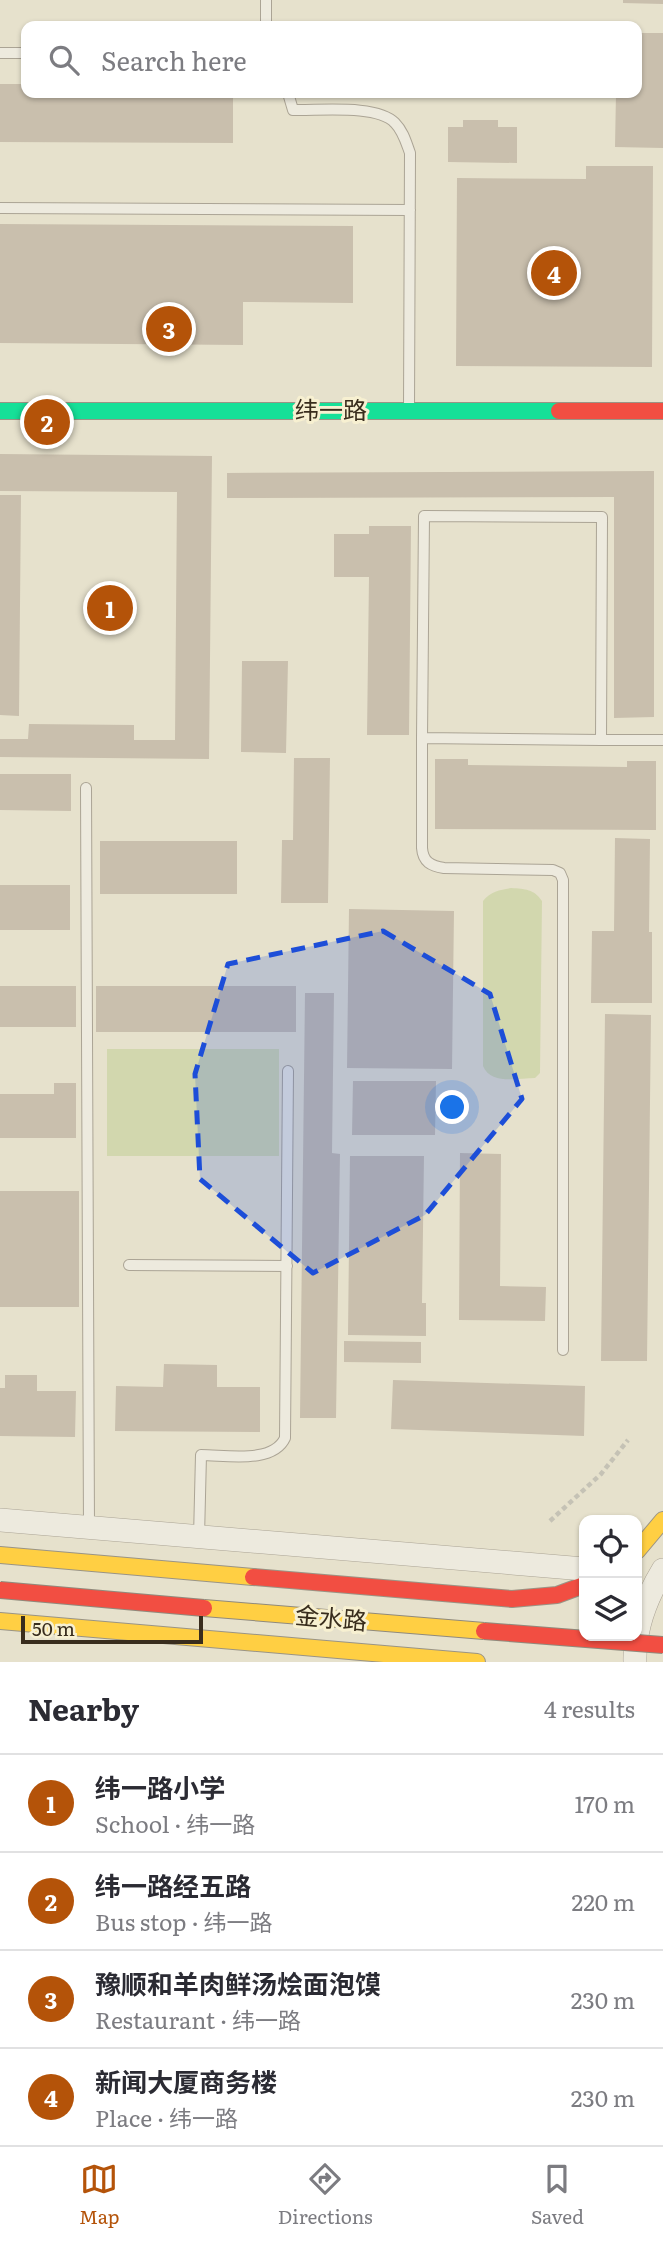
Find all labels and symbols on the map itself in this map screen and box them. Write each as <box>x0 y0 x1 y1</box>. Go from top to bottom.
pin: 4 <box>531 247 577 299</box>
pin: 3 <box>146 303 192 355</box>
street label: 纬一路 <box>295 391 367 426</box>
pin: 2 <box>24 396 70 448</box>
pin: 1 <box>87 582 133 634</box>
your location <box>435 1090 469 1124</box>
street label: 金水路 <box>294 1596 369 1637</box>
scale bar <box>21 1613 203 1645</box>

